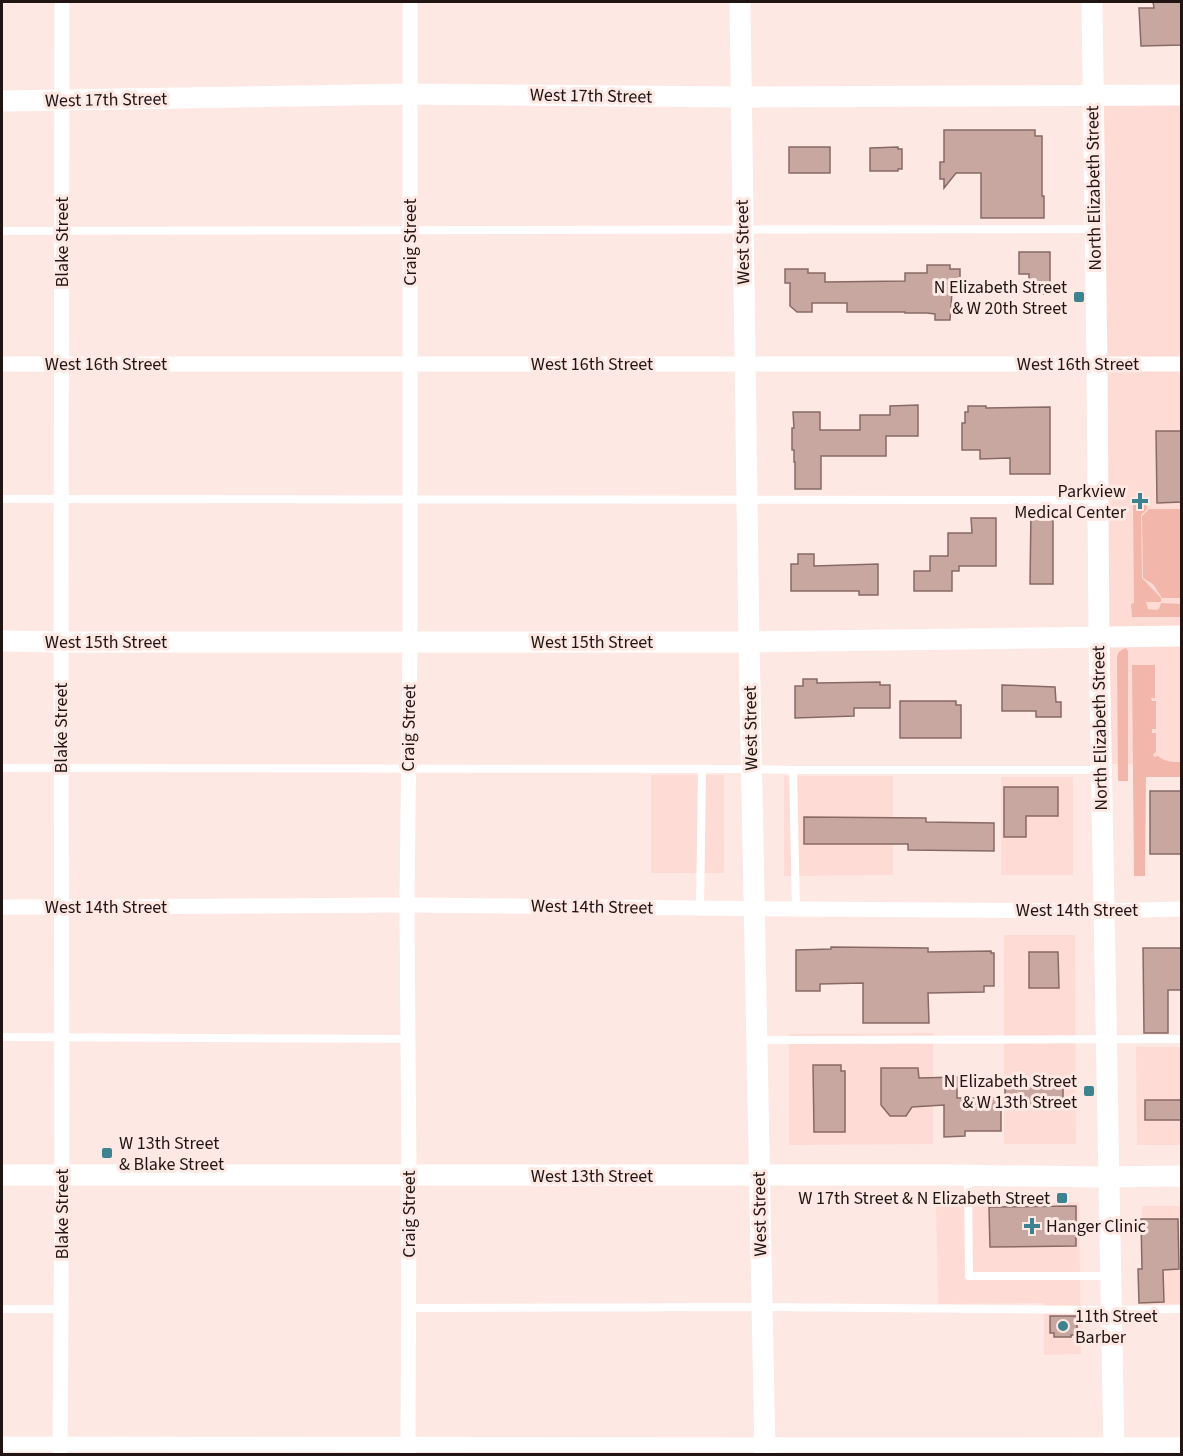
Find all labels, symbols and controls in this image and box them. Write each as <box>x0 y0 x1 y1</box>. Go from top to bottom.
street label: West 17th Street <box>530 82 652 110</box>
street label: West 17th Street <box>45 86 167 114</box>
street label: North Elizabeth Street <box>1080 105 1108 271</box>
street label: Blake Street <box>50 197 75 287</box>
street label: Craig Street <box>398 198 423 286</box>
street label: West Street <box>730 199 756 285</box>
place label: N Elizabeth Street & W 20th Street <box>934 275 1067 321</box>
marker: N Elizabeth Street & W 20th Street <box>1072 290 1086 304</box>
street label: West 16th Street <box>45 352 167 377</box>
street label: West 16th Street <box>531 352 653 377</box>
street label: West 16th Street <box>1017 352 1139 377</box>
place label: Parkview Medical Center <box>1014 479 1127 525</box>
marker: Parkview Medical Center <box>1131 492 1149 510</box>
street label: West 15th Street <box>45 630 167 655</box>
street label: West 15th Street <box>531 630 653 655</box>
street label: North Elizabeth Street <box>1086 645 1114 811</box>
street label: Blake Street <box>49 683 74 773</box>
street label: Craig Street <box>396 684 422 772</box>
street label: West Street <box>738 685 764 771</box>
street label: West 14th Street <box>531 893 653 921</box>
street label: West 14th Street <box>45 895 167 920</box>
street label: West 14th Street <box>1016 898 1138 923</box>
place label: N Elizabeth Street & W 13th Street <box>944 1069 1077 1115</box>
marker: N Elizabeth Street & W 13th Street <box>1082 1084 1096 1098</box>
place label: W 13th Street & Blake Street <box>119 1131 224 1177</box>
marker: W 13th Street & Blake Street <box>100 1146 114 1160</box>
street label: West 13th Street <box>531 1164 653 1189</box>
street label: Blake Street <box>50 1169 75 1259</box>
street label: Craig Street <box>397 1170 422 1258</box>
street label: West Street <box>747 1171 773 1257</box>
place label: W 17th Street & N Elizabeth Street <box>798 1186 1050 1211</box>
marker: W 17th Street & N Elizabeth Street <box>1055 1191 1069 1205</box>
place label: Hanger Clinic <box>1046 1214 1146 1239</box>
marker: Hanger Clinic <box>1023 1217 1041 1235</box>
place label: 11th Street Barber <box>1075 1304 1157 1350</box>
marker: 11th Street Barber <box>1056 1319 1070 1333</box>

